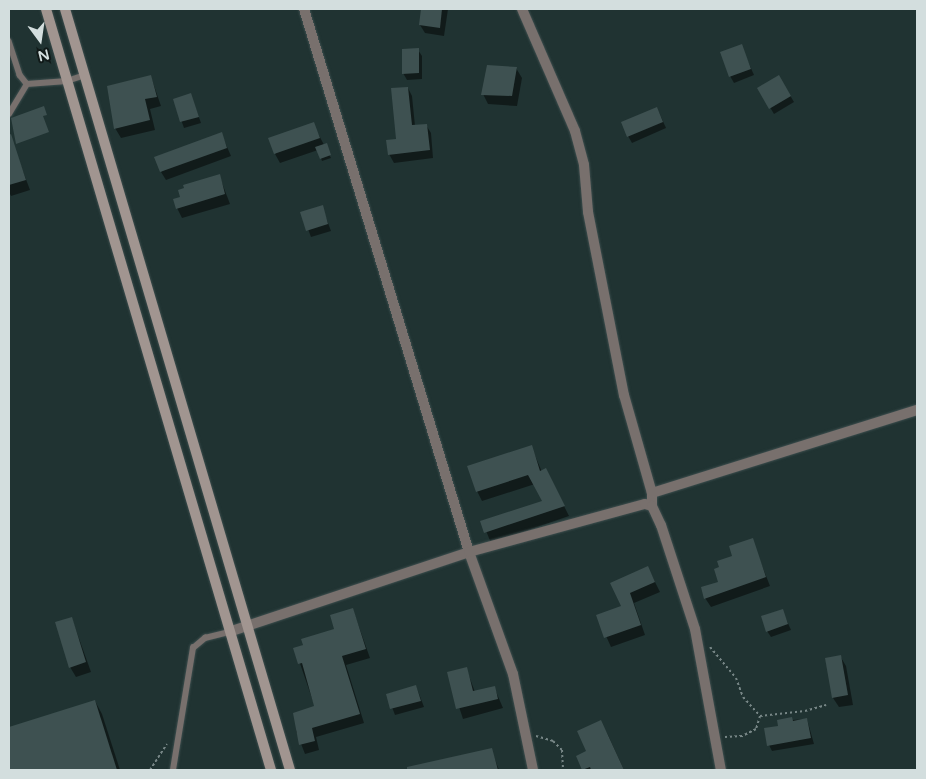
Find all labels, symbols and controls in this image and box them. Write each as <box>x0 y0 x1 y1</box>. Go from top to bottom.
north arrow <box>15 15 65 65</box>
text: N <box>36 45 51 65</box>

